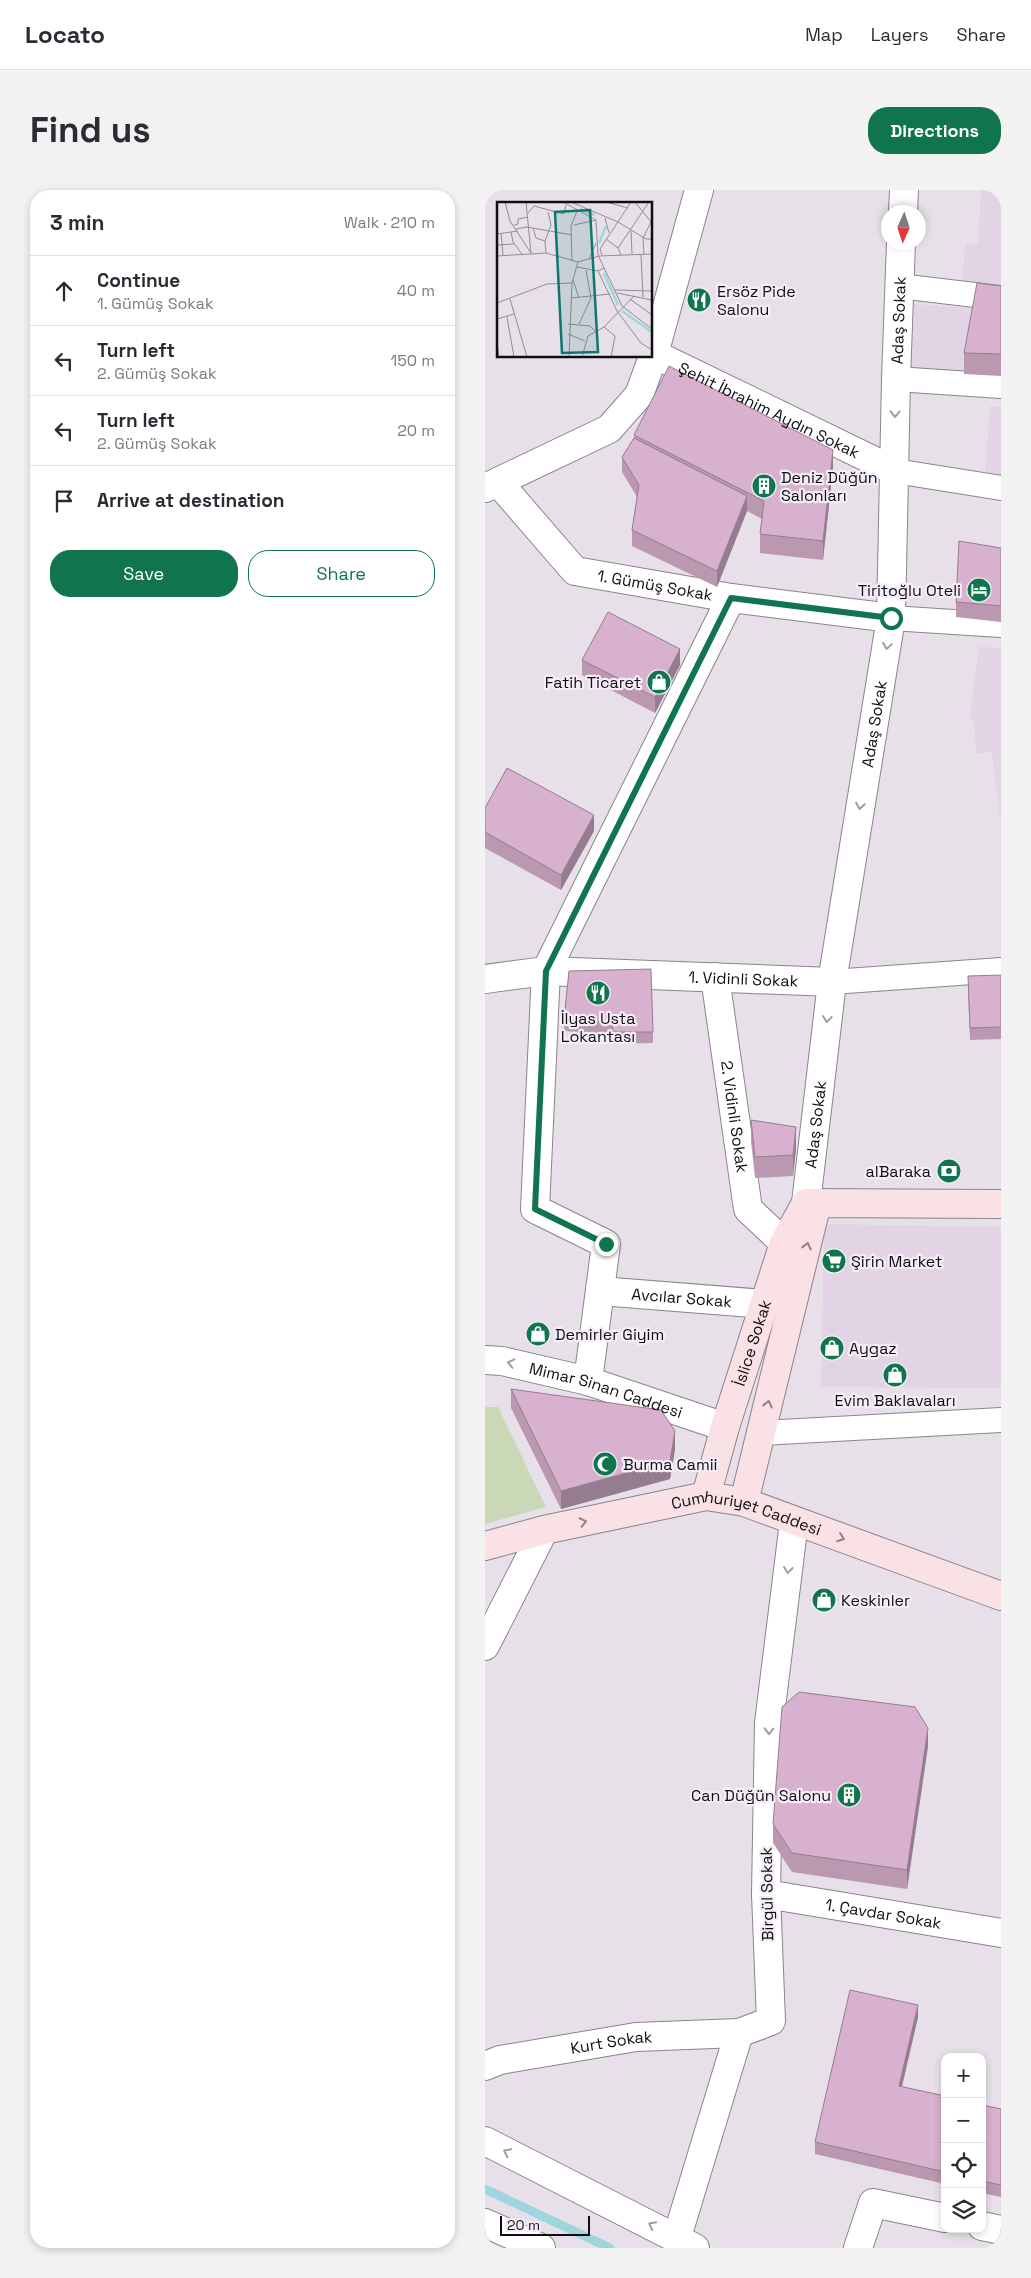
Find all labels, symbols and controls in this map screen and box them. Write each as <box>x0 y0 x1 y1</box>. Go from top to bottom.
text: Locato <box>25 19 105 50</box>
text: Map <box>805 23 843 46</box>
text: Layers <box>871 23 928 46</box>
text: Share <box>956 23 1006 46</box>
button: Directions <box>868 107 1001 154</box>
text: Find us <box>30 108 151 152</box>
inset map <box>497 202 653 358</box>
north arrow <box>881 205 926 250</box>
text: 3 min <box>50 209 105 236</box>
text: Walk · 210 m <box>344 212 435 233</box>
text: Continue <box>97 268 180 293</box>
street label: Adaş Sokak <box>886 276 910 365</box>
icon: ahead <box>50 277 78 305</box>
text: 40 m <box>397 280 435 301</box>
place label: Ersöz Pide Salonu <box>717 281 796 320</box>
restaurant icon: Ersöz Pide Salonu <box>686 287 712 313</box>
text: 1. Gümüş Sokak <box>97 293 214 314</box>
text: Turn left <box>97 338 175 363</box>
icon: left <box>50 347 78 375</box>
text: 150 m <box>391 350 435 371</box>
street label: Şehit İbrahim Aydın Sokak <box>675 357 864 463</box>
text: 2. Gümüş Sokak <box>97 363 217 384</box>
text: Turn left <box>97 408 175 433</box>
one-way arrow <box>890 410 900 418</box>
icon: left <box>50 417 78 445</box>
text: 20 m <box>397 420 435 441</box>
text: 2. Gümüş Sokak <box>97 433 217 454</box>
place label: Deniz Düğün Salonları <box>781 467 878 506</box>
building icon: Deniz Düğün Salonları <box>751 473 777 499</box>
icon: arrive <box>50 487 78 515</box>
text: Arrive at destination <box>97 488 285 513</box>
button: Save <box>50 550 238 597</box>
button: Share <box>248 550 435 597</box>
street label: 1. Gümüş Sokak <box>596 565 715 605</box>
hotel icon: Tiritoğlu Oteli <box>966 577 992 603</box>
place label: Tiritoğlu Oteli <box>858 580 961 601</box>
route start <box>880 607 903 630</box>
one-way arrow <box>882 641 892 650</box>
shop icon: Fatih Ticaret <box>646 669 672 695</box>
place label: Fatih Ticaret <box>545 672 641 693</box>
street label: Adaş Sokak <box>856 678 891 769</box>
one-way arrow <box>856 802 866 810</box>
street label: 1. Vidinli Sokak <box>688 966 799 991</box>
restaurant icon: İlyas Usta Lokantası <box>585 980 611 1006</box>
place label: İlyas Usta Lokantası <box>561 1008 635 1047</box>
one-way arrow <box>822 1015 833 1023</box>
street label: 2. Vidinli Sokak <box>717 1059 753 1174</box>
street label: Adaş Sokak <box>800 1079 831 1169</box>
bank icon: alBaraka <box>936 1158 962 1184</box>
place label: alBaraka <box>866 1161 931 1182</box>
route end <box>595 1233 618 1256</box>
one-way arrow <box>801 1241 812 1250</box>
supermarket icon: Şirin Market <box>821 1248 847 1274</box>
place label: Şirin Market <box>851 1251 942 1272</box>
street label: Avcılar Sokak <box>631 1283 733 1312</box>
street label: İslice Sokak <box>728 1297 776 1389</box>
shop icon: Demirler Giyim <box>525 1321 551 1347</box>
place label: Demirler Giyim <box>555 1324 664 1345</box>
shop icon: Aygaz <box>819 1335 845 1361</box>
place label: Aygaz <box>849 1338 897 1359</box>
street label: Mimar Sinan Caddesi <box>527 1357 686 1423</box>
one-way arrow <box>506 1358 515 1369</box>
shop icon: Evim Baklavaları <box>882 1362 908 1388</box>
place label: Evim Baklavaları <box>834 1390 956 1411</box>
one-way arrow <box>762 1399 773 1408</box>
mosque icon: Burma Camii <box>592 1451 618 1477</box>
place label: Burma Camii <box>623 1454 718 1475</box>
street label: Cumhuriyet Caddesi <box>669 1485 824 1540</box>
one-way arrow <box>579 1517 588 1527</box>
one-way arrow <box>836 1532 845 1542</box>
one-way arrow <box>783 1566 794 1574</box>
shop icon: Keskinler <box>811 1587 837 1613</box>
place label: Keskinler <box>841 1590 910 1611</box>
one-way arrow <box>763 1728 774 1736</box>
building icon: Can Düğün Salonu <box>836 1782 862 1808</box>
place label: Can Düğün Salonu <box>691 1785 831 1806</box>
street label: Birgül Sokak <box>756 1846 778 1941</box>
street label: 1. Çavdar Sokak <box>824 1894 943 1934</box>
street label: Kurt Sokak <box>569 2026 653 2058</box>
map controls <box>941 2053 986 2233</box>
button: + <box>941 2053 986 2098</box>
button: − <box>941 2098 986 2143</box>
button: locate <box>941 2143 986 2188</box>
one-way arrow <box>503 2148 512 2158</box>
button: layers <box>941 2188 986 2233</box>
scale bar <box>500 2213 590 2236</box>
text: 20 m <box>507 2216 540 2234</box>
one-way arrow <box>649 2221 658 2231</box>

